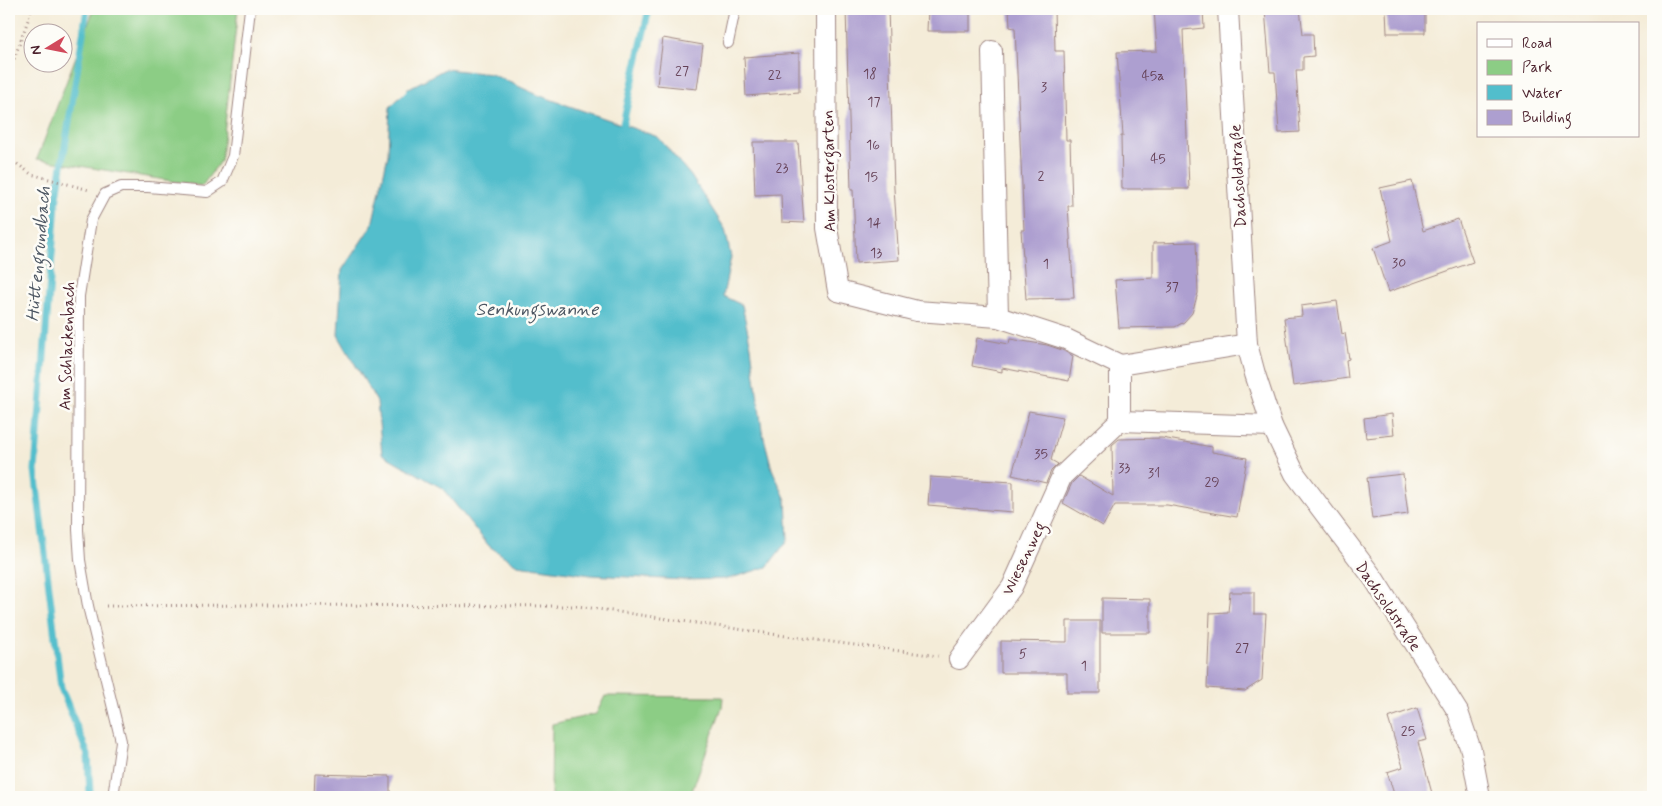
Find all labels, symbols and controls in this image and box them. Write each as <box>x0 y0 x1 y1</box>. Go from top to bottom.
north arrow <box>22 22 72 72</box>
legend <box>1477 22 1640 138</box>
text: Road <box>1522 34 1552 54</box>
text: N <box>27 44 46 56</box>
text: Park <box>1522 58 1552 78</box>
house number: 27 <box>675 62 689 80</box>
house number: 18 <box>863 65 877 83</box>
house number: 22 <box>768 66 782 84</box>
house number: 45a <box>1142 67 1164 85</box>
house number: 3 <box>1041 78 1047 96</box>
text: Water <box>1522 84 1562 104</box>
house number: 17 <box>867 93 881 111</box>
text: Building <box>1522 108 1572 129</box>
street label: Am Klostergarten <box>818 110 842 232</box>
street label: Dachsoldstraße <box>1225 123 1252 228</box>
house number: 16 <box>866 136 880 154</box>
house number: 45 <box>1150 150 1166 168</box>
house number: 23 <box>776 159 788 177</box>
house number: 2 <box>1038 167 1045 185</box>
house number: 15 <box>864 168 878 186</box>
water label: Hüttengrundbach <box>21 185 59 323</box>
house number: 14 <box>867 214 882 232</box>
house number: 13 <box>870 244 882 262</box>
house number: 30 <box>1392 254 1406 272</box>
house number: 1 <box>1043 255 1049 273</box>
house number: 37 <box>1165 278 1179 296</box>
street label: Am Schlackenbach <box>55 281 80 411</box>
water label: Senkungswanne <box>476 298 599 324</box>
house number: 35 <box>1034 445 1048 463</box>
house number: 33 <box>1118 459 1130 477</box>
house number: 31 <box>1148 464 1160 482</box>
house number: 29 <box>1204 473 1220 491</box>
street label: Wiesenweg <box>998 519 1052 599</box>
street label: Dachsoldstraße <box>1350 558 1426 656</box>
house number: 27 <box>1235 639 1249 657</box>
house number: 5 <box>1019 645 1027 663</box>
house number: 1 <box>1081 657 1087 675</box>
house number: 25 <box>1401 722 1415 740</box>

